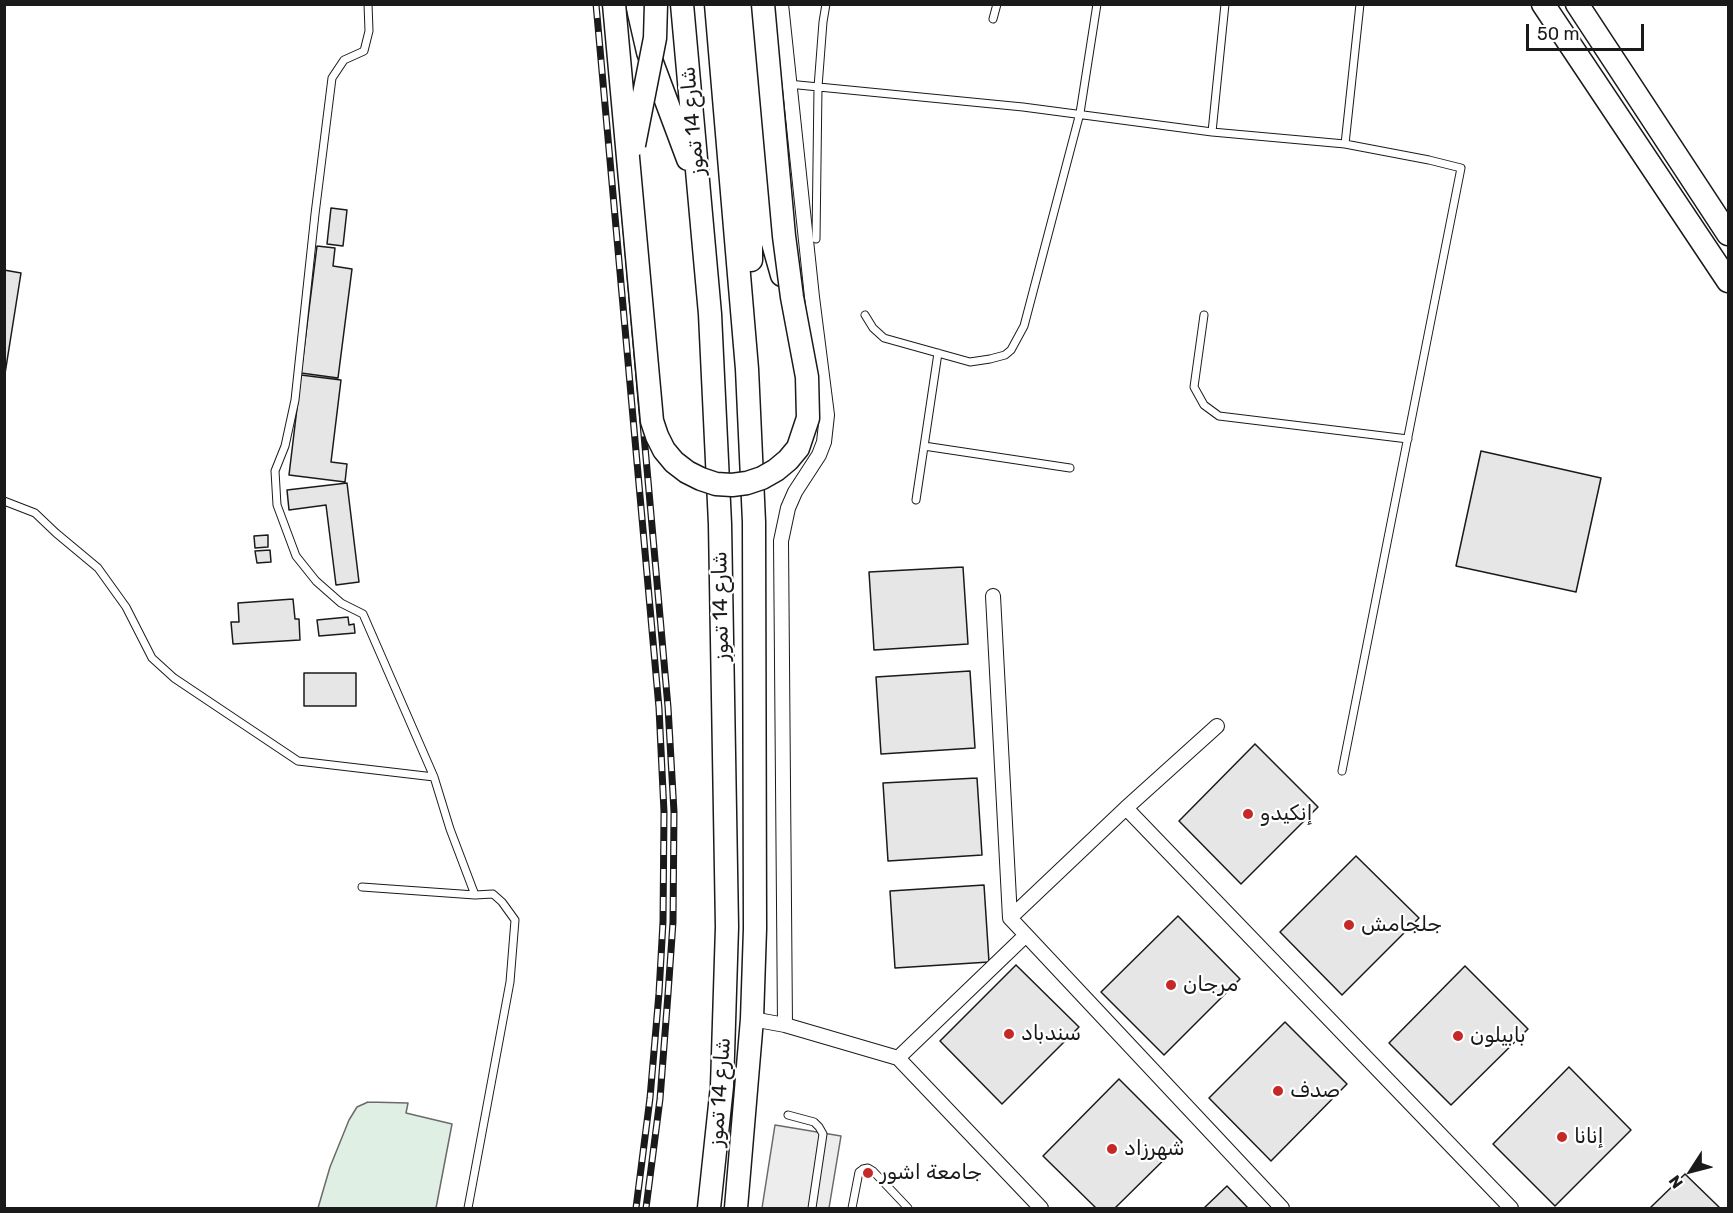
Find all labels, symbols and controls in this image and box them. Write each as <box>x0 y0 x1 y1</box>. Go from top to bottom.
scale bar <box>1529 12 1648 50</box>
text: 50 m <box>1537 23 1580 45</box>
street label: شارع 14 تموز <box>676 65 710 177</box>
street label: شارع 14 تموز <box>707 551 735 661</box>
place label: إنكيدو <box>1260 801 1313 827</box>
marker: إنكيدو <box>1241 807 1255 821</box>
place label: جلجامش <box>1361 912 1442 938</box>
marker: جلجامش <box>1342 918 1356 932</box>
place label: مرجان <box>1183 972 1238 998</box>
marker: مرجان <box>1164 978 1178 992</box>
place label: سندباد <box>1021 1021 1081 1047</box>
place label: بابيلون <box>1470 1023 1526 1049</box>
marker: سندباد <box>1002 1027 1016 1041</box>
marker: بابيلون <box>1451 1029 1465 1043</box>
street label: شارع 14 تموز <box>704 1036 736 1148</box>
place label: صدف <box>1290 1078 1340 1104</box>
marker: صدف <box>1271 1084 1285 1098</box>
place label: إنانا <box>1574 1124 1604 1150</box>
marker: إنانا <box>1555 1130 1569 1144</box>
place label: شهرزاد <box>1124 1136 1185 1162</box>
north arrow <box>1661 1141 1721 1201</box>
marker: شهرزاد <box>1105 1142 1119 1156</box>
place label: جامعة اشور <box>880 1160 982 1186</box>
marker: جامعة اشور <box>861 1166 875 1180</box>
text: N <box>1665 1172 1687 1192</box>

